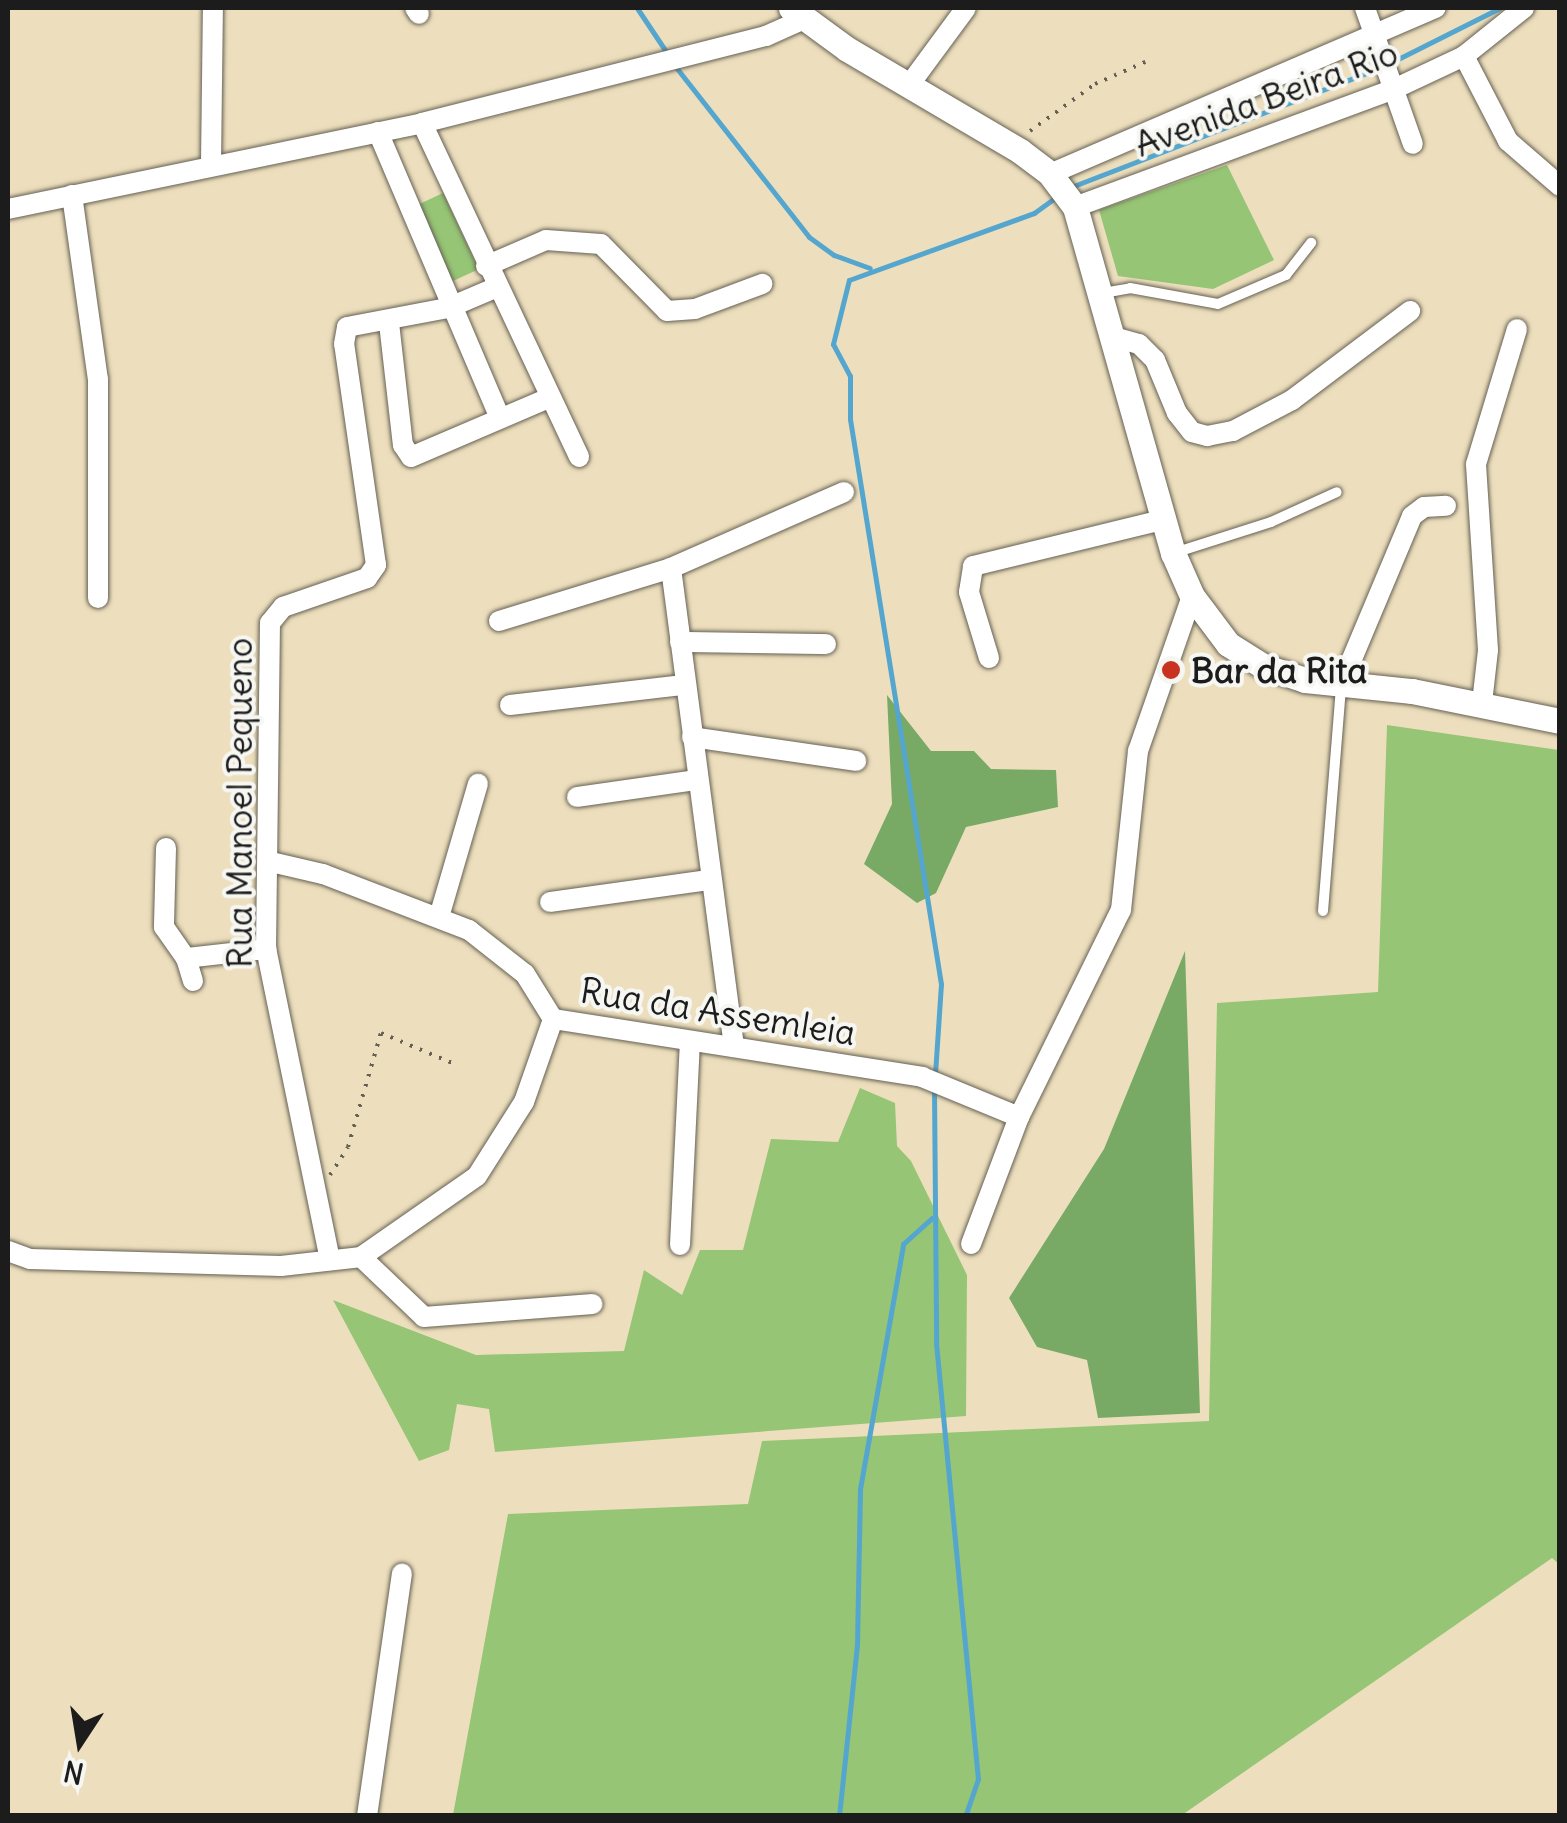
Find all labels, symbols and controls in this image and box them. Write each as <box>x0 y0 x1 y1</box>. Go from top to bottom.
street label: Avenida Beira Rio <box>1129 31 1403 165</box>
street label: Rua Manoel Pequeno <box>218 638 260 968</box>
place label: Bar da Rita <box>1191 649 1367 691</box>
marker: Bar da Rita <box>1160 659 1182 681</box>
street label: Rua da Assemleia <box>577 969 859 1053</box>
north arrow <box>30 1693 130 1793</box>
text: N <box>61 1753 87 1792</box>

